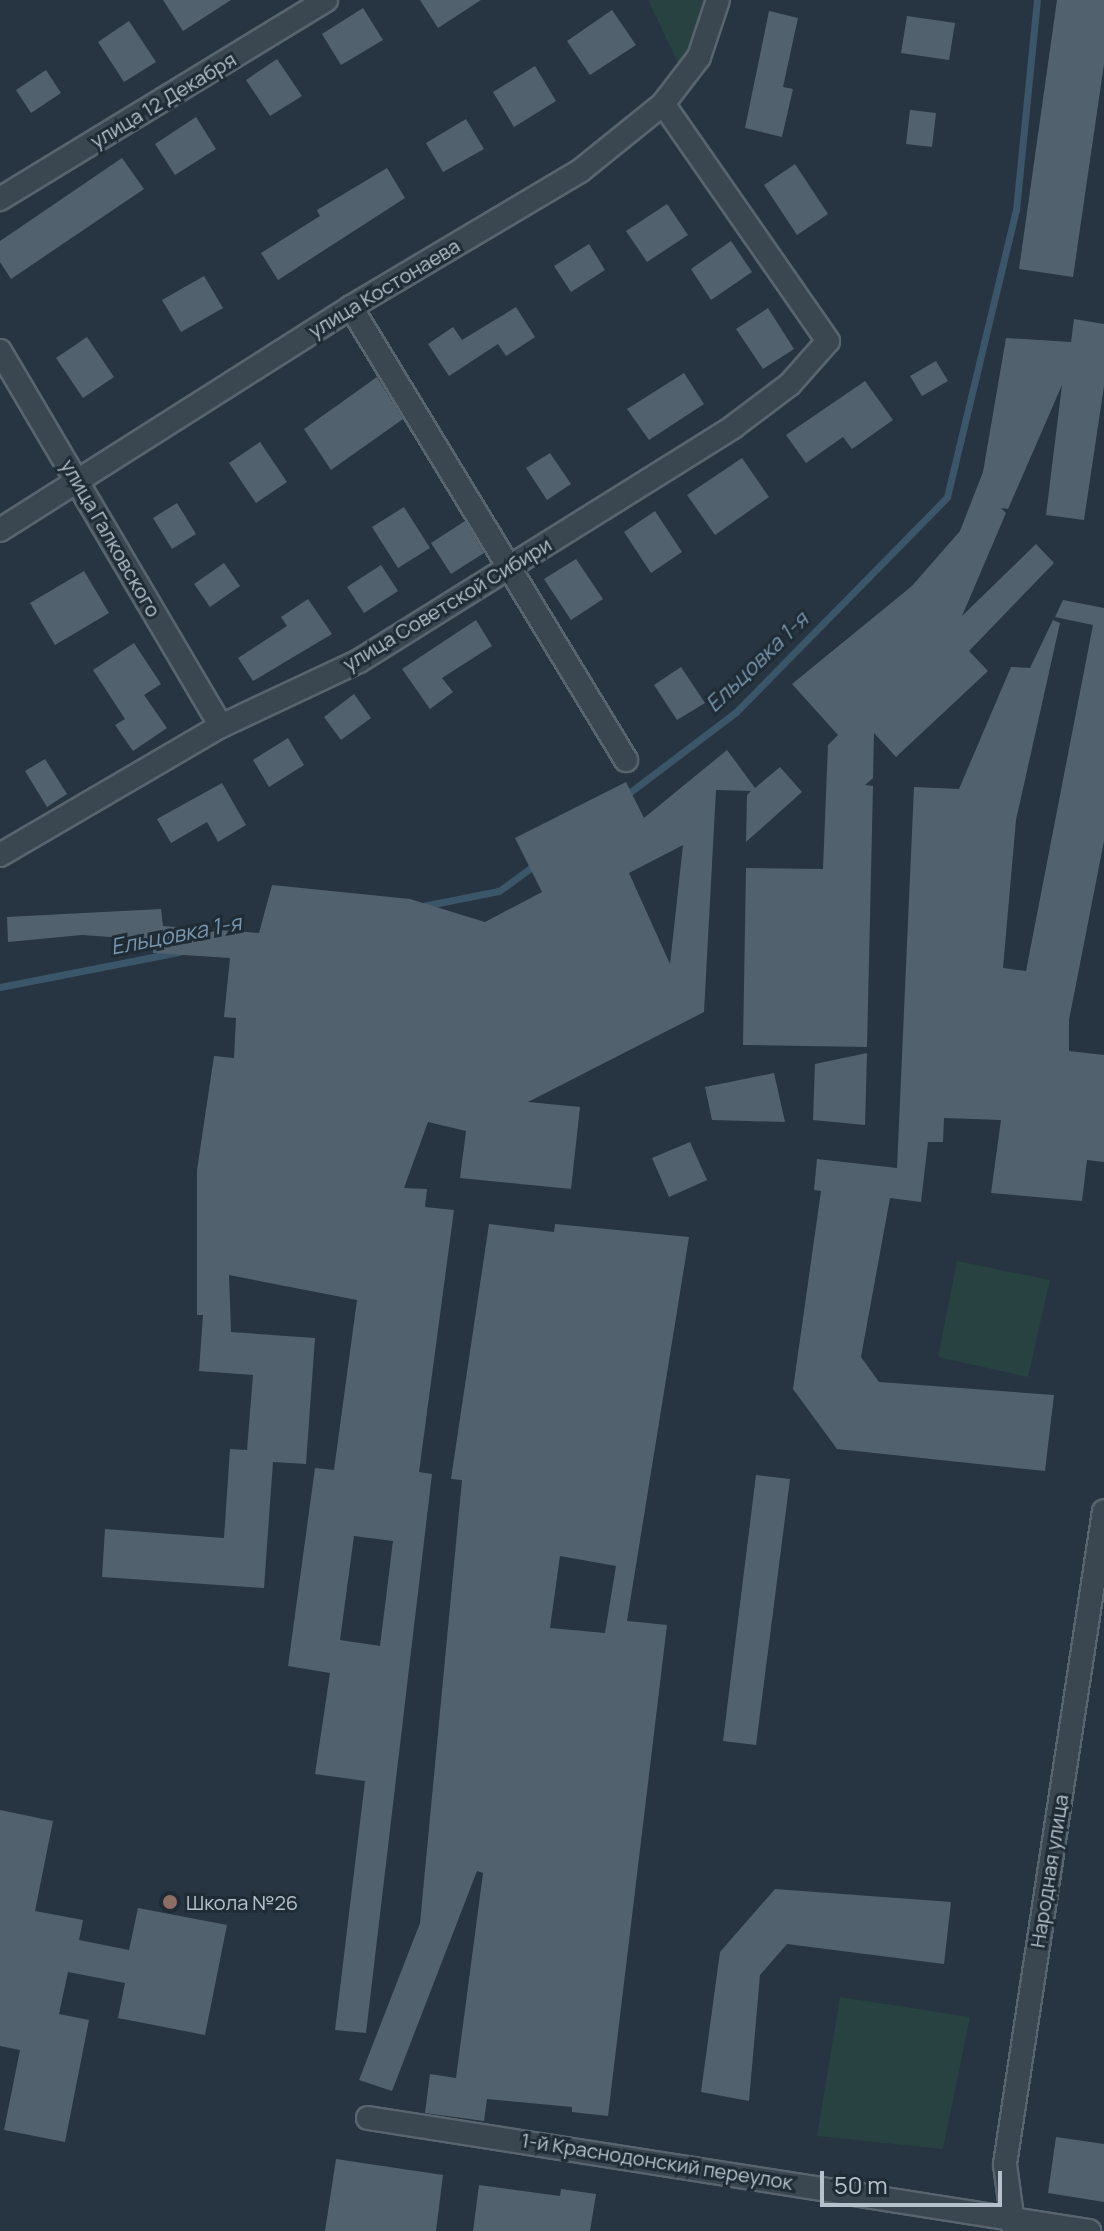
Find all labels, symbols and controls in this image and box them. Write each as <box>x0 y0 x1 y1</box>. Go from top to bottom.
street label: улица 12 Декабря <box>86 47 240 153</box>
street label: улица Костонаева <box>304 233 464 343</box>
street label: улица Галковского <box>56 455 166 621</box>
street label: улица Советской Сибири <box>338 532 556 676</box>
water label: Ельцовка 1-я <box>700 606 814 718</box>
water label: Ельцовка 1-я <box>108 909 244 961</box>
street label: Народная улица <box>1025 1793 1073 1949</box>
place label: Школа №26 <box>186 1890 298 1914</box>
marker: Школа №26 <box>161 1893 179 1911</box>
street label: 1-й Краснодонский переулок <box>520 2128 794 2194</box>
scale bar <box>824 2155 1006 2205</box>
text: 50 m <box>834 2168 888 2201</box>

